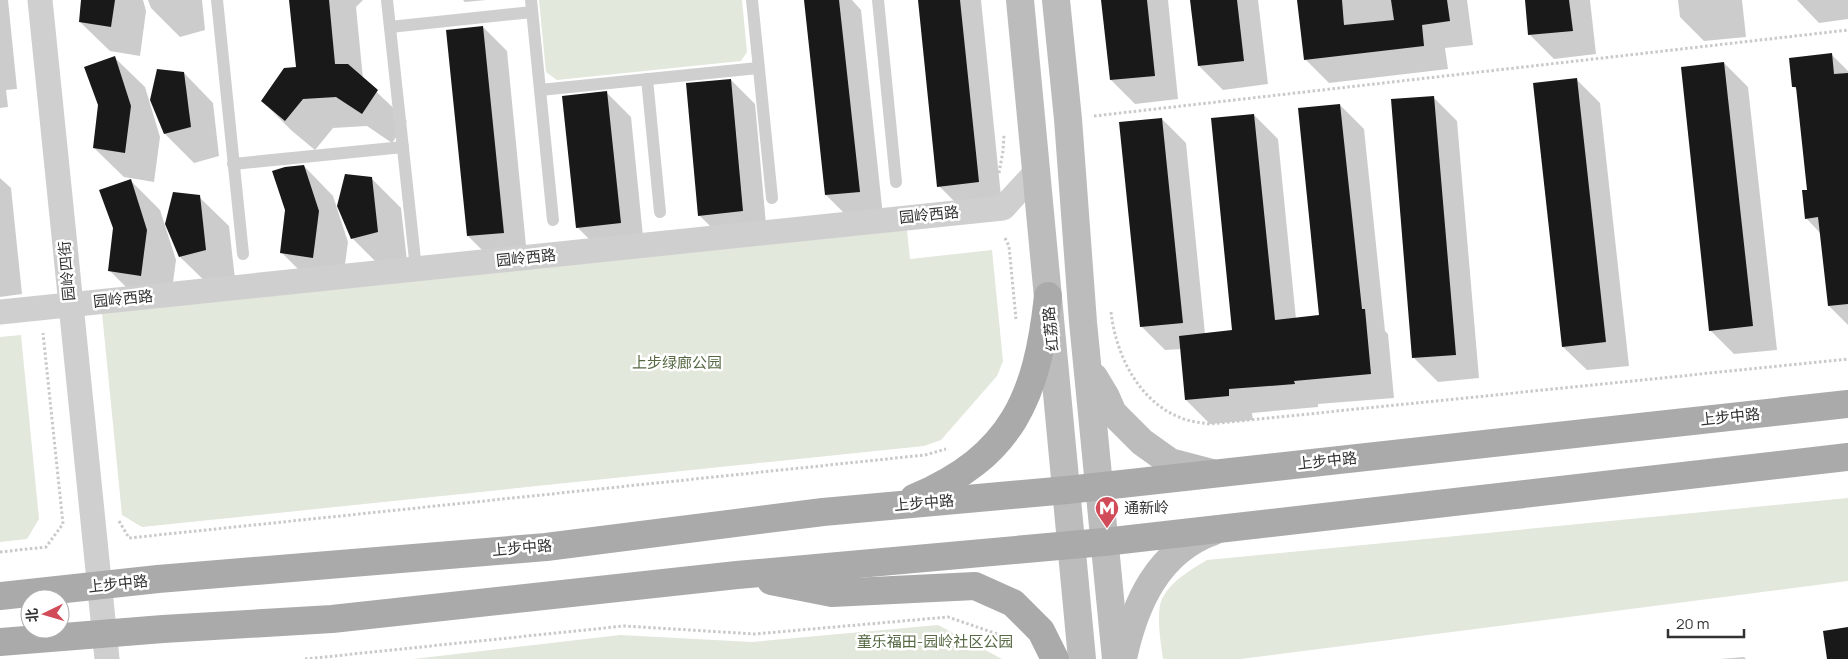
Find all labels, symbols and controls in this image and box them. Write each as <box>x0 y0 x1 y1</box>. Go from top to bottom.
street label: 园岭西路 <box>898 201 960 228</box>
street label: 园岭四街 <box>53 240 80 302</box>
street label: 园岭西路 <box>495 244 557 271</box>
street label: 园岭西路 <box>92 285 154 312</box>
street label: 红荔路 <box>1038 306 1063 353</box>
park label: 上步绿廊公园 <box>632 352 722 373</box>
street label: 上步中路 <box>1699 403 1761 430</box>
street label: 上步中路 <box>1296 447 1358 474</box>
street label: 上步中路 <box>893 489 955 516</box>
metro station icon: 通新岭 <box>1094 495 1120 529</box>
place label: 通新岭 <box>1124 497 1169 518</box>
street label: 上步中路 <box>491 534 553 561</box>
street label: 上步中路 <box>87 570 149 597</box>
north arrow <box>20 589 70 639</box>
scale bar <box>1668 606 1744 638</box>
text: 北 <box>21 607 42 623</box>
text: 20 m <box>1676 613 1709 634</box>
park label: 童乐福田-园岭社区公园 <box>857 631 1013 652</box>

